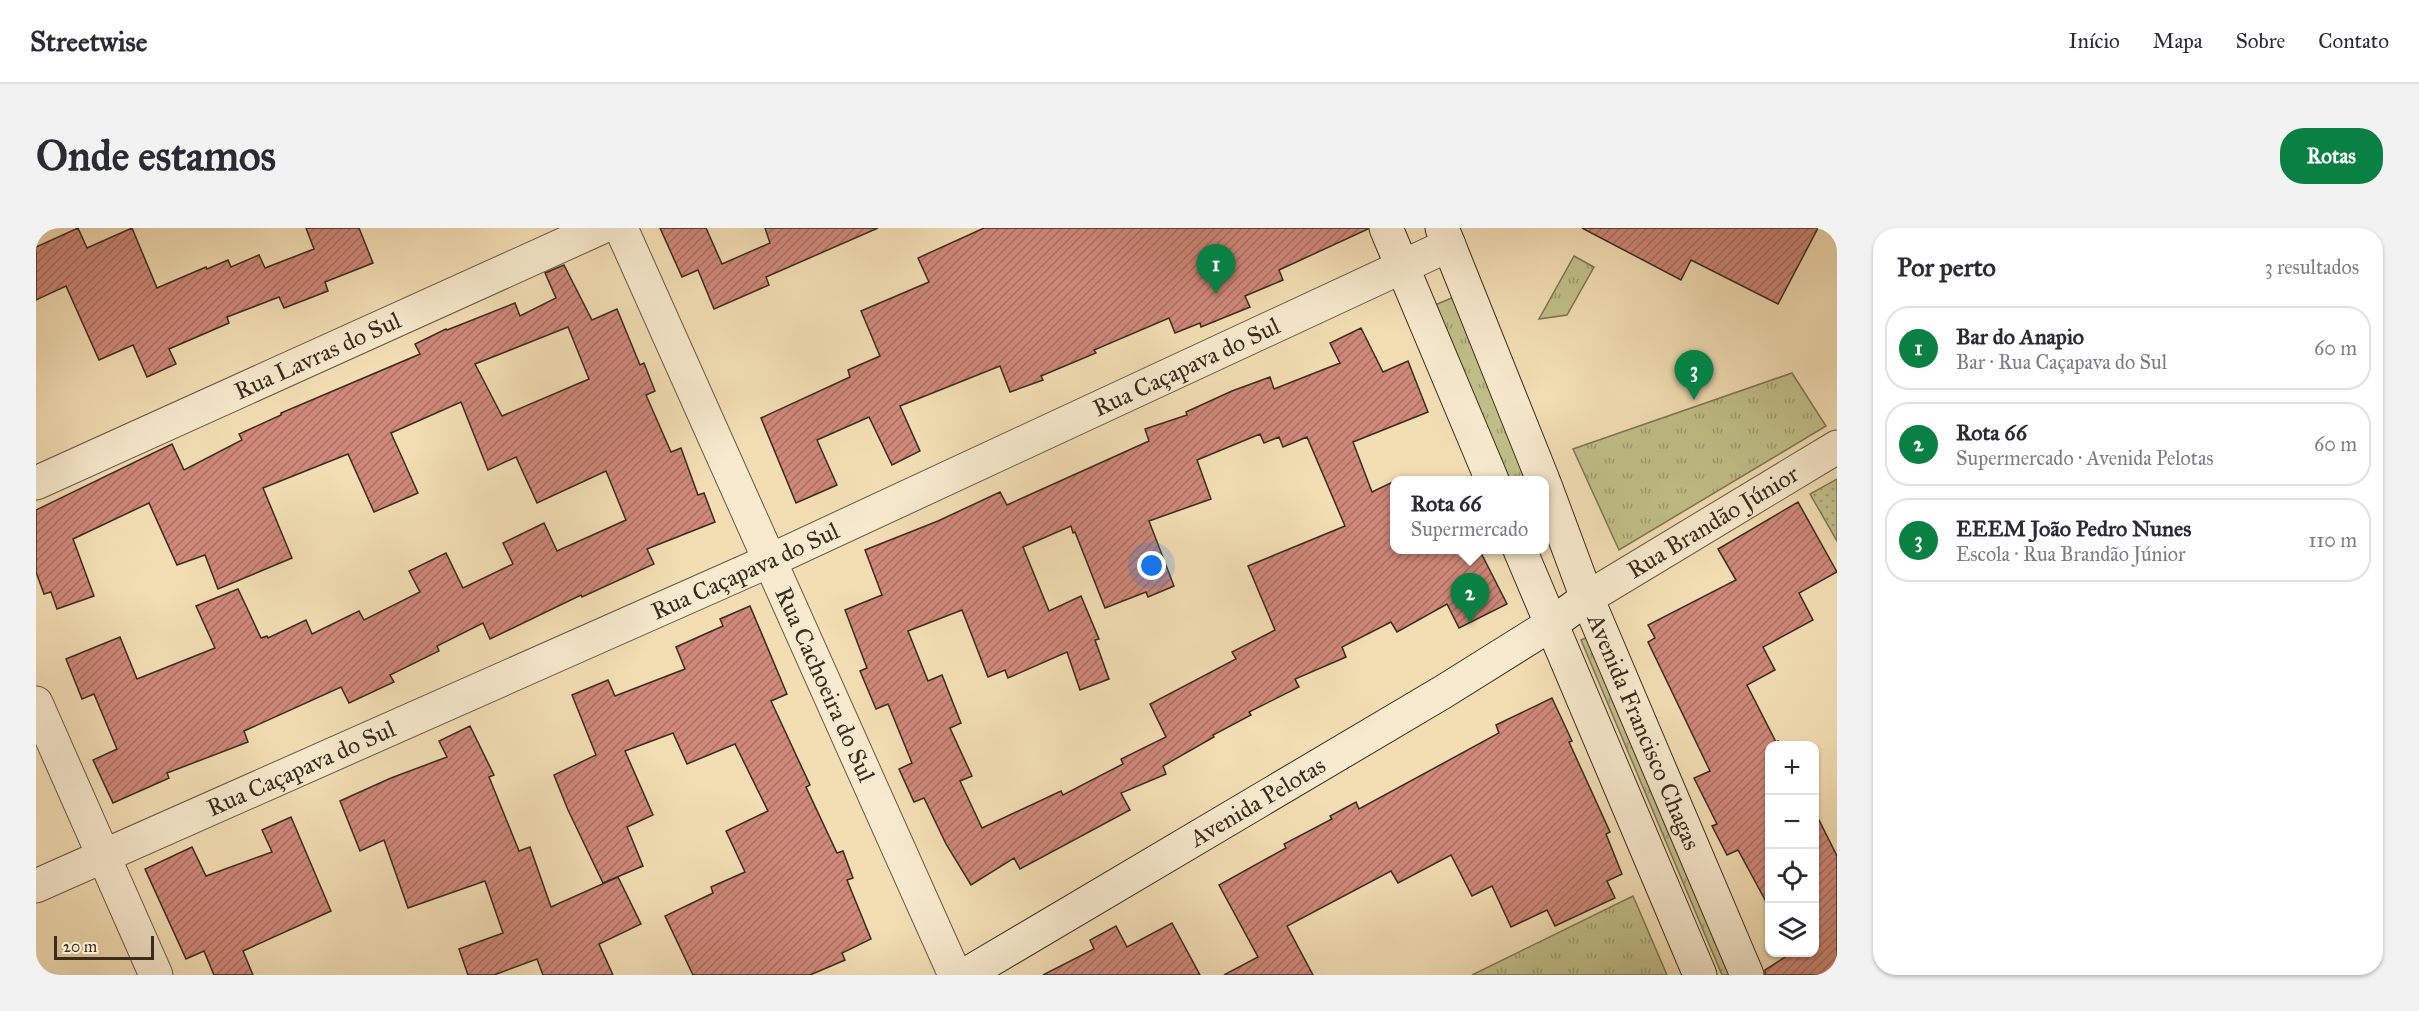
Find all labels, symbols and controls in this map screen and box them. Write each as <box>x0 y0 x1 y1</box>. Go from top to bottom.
text: Streetwise <box>30 24 147 59</box>
text: Início <box>2069 28 2120 54</box>
text: Mapa <box>2153 28 2203 54</box>
text: Sobre <box>2236 28 2285 54</box>
text: Contato <box>2318 28 2389 54</box>
button: Rotas <box>2280 128 2383 184</box>
text: Onde estamos <box>36 130 276 182</box>
pin: 1 <box>1196 244 1236 294</box>
text: Por perto <box>1897 251 1996 283</box>
text: 3 resultados <box>2265 255 2359 279</box>
street label: Rua Lavras do Sul <box>229 305 406 406</box>
street label: Rua Caçapava do Sul <box>1088 311 1285 423</box>
text: Bar do Anapio <box>1956 323 2084 350</box>
text: 1 <box>1915 336 1922 360</box>
text: 60 m <box>2314 336 2357 360</box>
pin: 3 <box>1674 350 1714 400</box>
text: Bar · Rua Caçapava do Sul <box>1956 350 2167 374</box>
text: Rota 66 <box>1956 419 2027 446</box>
text: 2 <box>1914 432 1923 456</box>
text: 60 m <box>2314 432 2357 456</box>
text: Supermercado · Avenida Pelotas <box>1956 446 2214 470</box>
street label: Rua Brandão Júnior <box>1622 459 1804 585</box>
popup <box>1390 476 1549 554</box>
text: Rota 66 <box>1411 490 1482 517</box>
street label: Rua Caçapava do Sul <box>647 515 844 626</box>
text: EEEM João Pedro Nunes <box>1956 515 2191 542</box>
text: Supermercado <box>1411 517 1528 541</box>
text: 3 <box>1915 528 1923 552</box>
text: 110 m <box>2309 528 2357 552</box>
text: Escola · Rua Brandão Júnior <box>1956 542 2185 566</box>
your location <box>1137 551 1166 580</box>
pin: 2 <box>1450 574 1490 623</box>
street label: Rua Cachoeira do Sul <box>768 582 882 787</box>
street label: Avenida Francisco Chagas <box>1580 608 1707 854</box>
street label: Rua Caçapava do Sul <box>202 713 400 823</box>
map controls <box>1765 741 1819 957</box>
button: + <box>1765 741 1819 795</box>
street label: Avenida Pelotas <box>1183 750 1331 854</box>
button: − <box>1765 795 1819 849</box>
button: locate <box>1765 849 1819 903</box>
button: layers <box>1765 903 1819 957</box>
scale bar <box>54 933 154 960</box>
text: 20 m <box>63 937 97 956</box>

